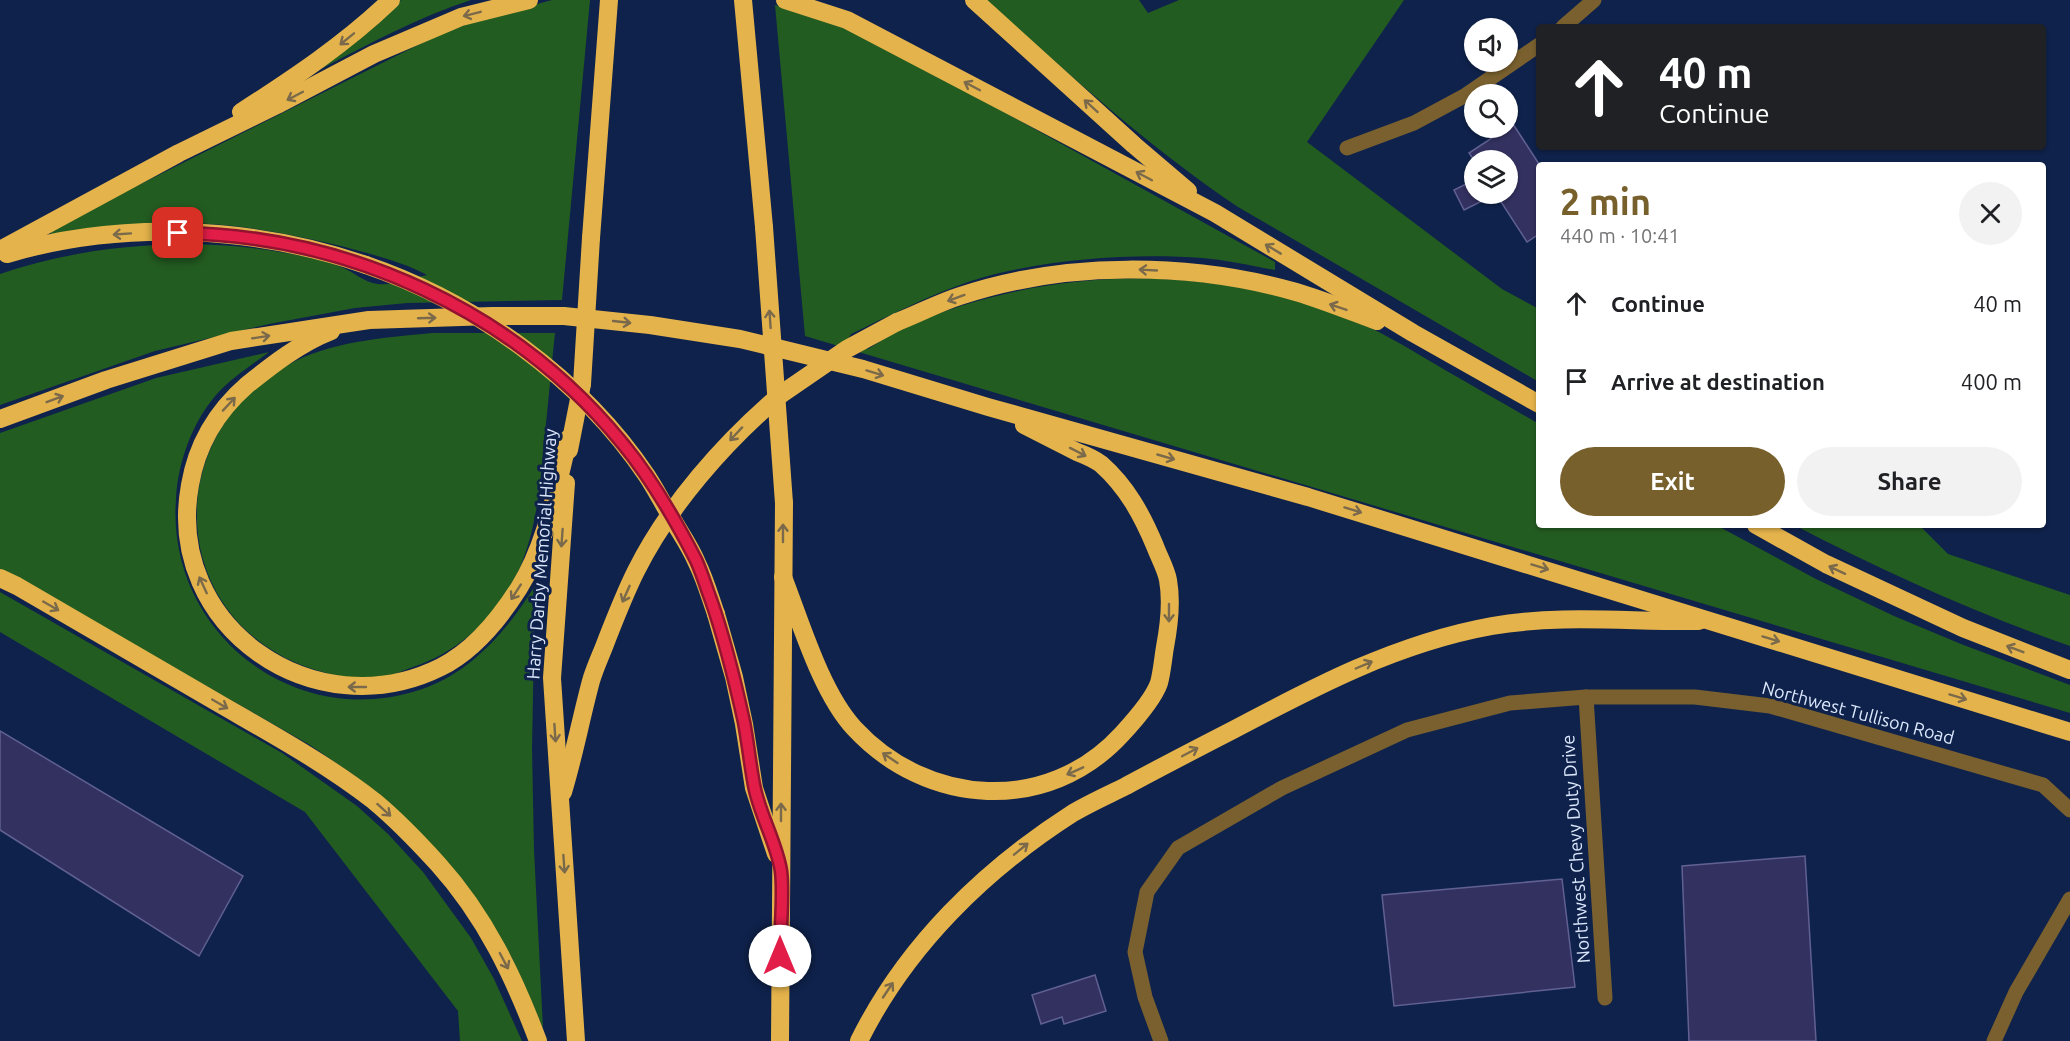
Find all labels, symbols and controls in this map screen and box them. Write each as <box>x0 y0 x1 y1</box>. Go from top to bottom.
one-way arrow <box>463 9 482 21</box>
map controls <box>1464 18 1518 204</box>
button: sound <box>1464 18 1518 72</box>
one-way arrow <box>339 32 355 45</box>
icon: ahead <box>1560 48 1638 126</box>
text: 40 m <box>1659 49 1753 96</box>
one-way arrow <box>963 79 981 91</box>
button: search <box>1464 84 1518 138</box>
one-way arrow <box>287 91 305 102</box>
text: Continue <box>1659 98 1770 128</box>
one-way arrow <box>1084 99 1099 113</box>
button: layers <box>1464 150 1518 204</box>
one-way arrow <box>1136 170 1154 181</box>
text: 2 min <box>1560 181 1651 222</box>
button: close <box>1959 182 2022 245</box>
pin <box>152 207 203 258</box>
icon: arrive <box>161 216 194 249</box>
text: 440 m · 10:41 <box>1560 224 1680 247</box>
one-way arrow <box>112 229 132 240</box>
one-way arrow <box>1265 242 1282 254</box>
one-way arrow <box>1138 264 1158 275</box>
icon: ahead <box>1560 287 1593 320</box>
text: Continue <box>1611 291 1705 316</box>
text: 40 m <box>1973 291 2022 316</box>
one-way arrow <box>947 293 966 304</box>
one-way arrow <box>1329 300 1348 311</box>
one-way arrow <box>765 310 776 330</box>
one-way arrow <box>417 312 437 323</box>
one-way arrow <box>612 317 632 328</box>
one-way arrow <box>251 331 271 342</box>
icon: arrive <box>1560 365 1593 398</box>
one-way arrow <box>865 368 884 379</box>
text: Arrive at destination <box>1611 369 1825 394</box>
text: 400 m <box>1961 369 2022 394</box>
one-way arrow <box>45 393 64 404</box>
one-way arrow <box>222 396 236 411</box>
one-way arrow <box>729 427 744 442</box>
street label: Harry Darby Memorial Highway <box>522 428 560 680</box>
one-way arrow <box>1068 447 1086 458</box>
button: Exit <box>1560 447 1785 516</box>
button: Share <box>1797 447 2022 516</box>
one-way arrow <box>1156 451 1175 463</box>
one-way arrow <box>1343 505 1362 516</box>
one-way arrow <box>777 523 789 543</box>
one-way arrow <box>556 528 567 548</box>
one-way arrow <box>1530 562 1549 573</box>
one-way arrow <box>1829 563 1847 575</box>
one-way arrow <box>196 577 208 595</box>
one-way arrow <box>510 583 522 600</box>
one-way arrow <box>619 584 631 602</box>
one-way arrow <box>42 601 60 612</box>
one-way arrow <box>1163 602 1175 622</box>
one-way arrow <box>1761 634 1780 645</box>
one-way arrow <box>2007 643 2025 654</box>
one-way arrow <box>1354 659 1373 670</box>
street label: Northwest Tullison Road <box>1760 677 1957 747</box>
one-way arrow <box>347 681 367 693</box>
one-way arrow <box>1948 692 1967 703</box>
one-way arrow <box>211 698 228 710</box>
one-way arrow <box>550 722 561 742</box>
street label: Northwest Chevy Duty Drive <box>1557 734 1593 964</box>
one-way arrow <box>1180 746 1198 757</box>
one-way arrow <box>882 752 899 764</box>
one-way arrow <box>1066 766 1084 778</box>
one-way arrow <box>775 802 787 822</box>
one-way arrow <box>376 803 391 817</box>
one-way arrow <box>1013 842 1028 856</box>
one-way arrow <box>558 854 569 873</box>
position arrow <box>748 924 812 988</box>
one-way arrow <box>498 952 510 969</box>
one-way arrow <box>882 983 894 999</box>

